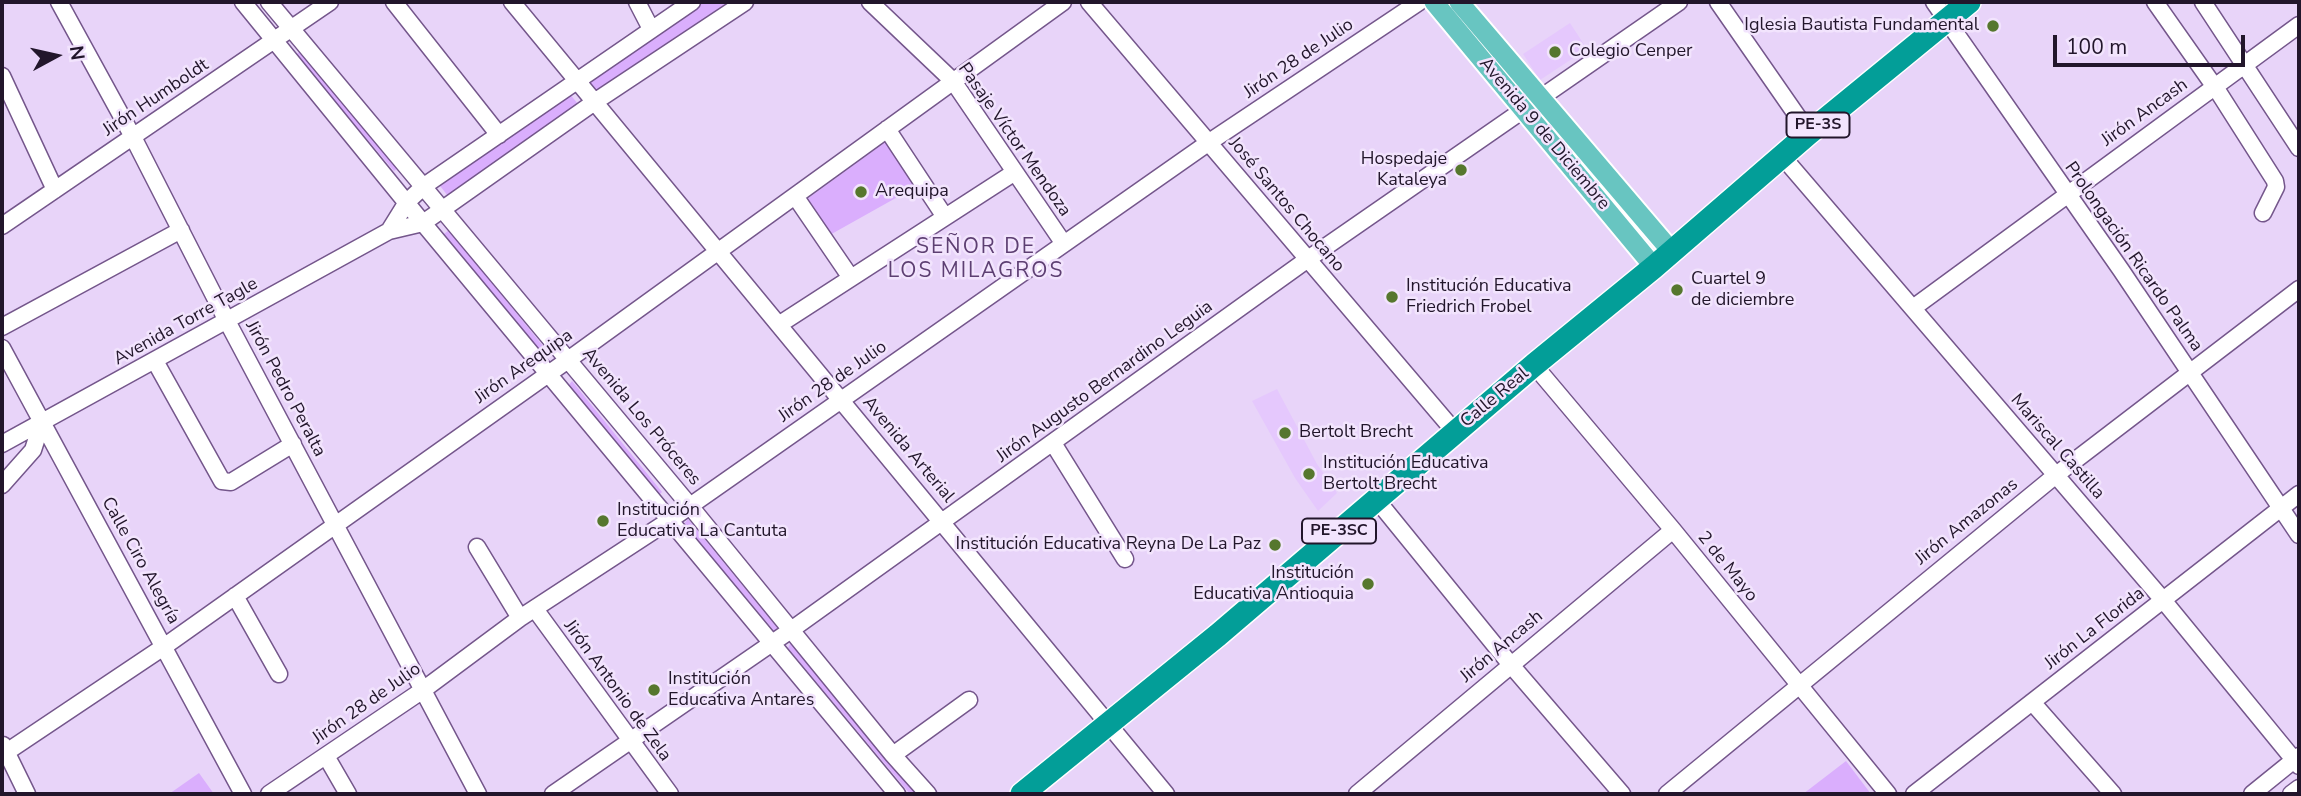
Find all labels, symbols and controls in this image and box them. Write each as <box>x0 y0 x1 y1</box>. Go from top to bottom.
street label: Jirón 28 de Julio <box>1240 14 1358 104</box>
place label: Iglesia Bautista Fundamental <box>1744 15 1979 37</box>
marker: Iglesia Bautista Fundamental <box>1985 18 2001 34</box>
north arrow <box>21 21 91 91</box>
scale bar <box>2056 21 2248 65</box>
text: 100 m <box>2066 33 2127 61</box>
place label: Colegio Cenper <box>1569 41 1692 63</box>
text: N <box>63 44 91 62</box>
marker: Colegio Cenper <box>1547 44 1563 60</box>
street label: Avenida 9 de Diciembre <box>1474 54 1614 214</box>
street label: Jirón Humboldt <box>99 55 213 141</box>
street label: Pasaje Víctor Mendoza <box>953 59 1075 221</box>
street label: Jirón Ancash <box>2098 75 2192 151</box>
road number: PE-3S <box>1786 113 1850 138</box>
street label: José Santos Chocano <box>1223 133 1349 277</box>
place label: Hospedaje Kataleya <box>1361 149 1447 192</box>
street label: Prolongación Ricardo Palma <box>2059 158 2207 356</box>
marker: Hospedaje Kataleya <box>1453 162 1469 178</box>
place label: Arequipa <box>875 181 949 203</box>
marker: Arequipa <box>853 184 869 200</box>
district label: SEÑOR DE LOS MILAGROS <box>889 235 1063 285</box>
place label: Cuartel 9 de diciembre <box>1691 269 1794 312</box>
street label: Avenida Torre Tagle <box>110 273 262 371</box>
place label: Institución Educativa Friedrich Frobel <box>1406 276 1572 318</box>
marker: Cuartel 9 de diciembre <box>1669 282 1685 298</box>
marker: Institución Educativa Friedrich Frobel <box>1384 289 1400 305</box>
street label: Jirón Augusto Bernardino Leguia <box>993 296 1217 468</box>
street label: Jirón Pedro Peralta <box>240 317 330 461</box>
street label: Jirón Arequipa <box>471 325 577 409</box>
street label: Jirón 28 de Julio <box>775 337 891 427</box>
street label: Avenida Los Próceres <box>577 344 705 490</box>
street label: Calle Real <box>1456 363 1534 433</box>
street label: Mariscal Castilla <box>2005 390 2109 504</box>
street label: Avenida Arterial <box>857 393 959 507</box>
place label: Bertolt Brecht <box>1299 422 1413 444</box>
marker: Bertolt Brecht <box>1277 425 1293 441</box>
place label: Institución Educativa Bertolt Brecht <box>1323 453 1489 496</box>
marker: Institución Educativa Bertolt Brecht <box>1301 466 1317 482</box>
street label: Jirón Amazonas <box>1911 474 2023 570</box>
street label: Calle Ciro Alegría <box>96 494 184 628</box>
place label: Institución Educativa La Cantuta <box>617 500 787 542</box>
marker: Institución Educativa La Cantuta <box>595 513 611 529</box>
road number: PE-3SC <box>1302 518 1376 544</box>
street label: 2 de Mayo <box>1692 528 1762 606</box>
place label: Institución Educativa Reyna De La Paz <box>956 534 1261 556</box>
marker: Institución Educativa Reyna De La Paz <box>1267 537 1283 553</box>
place label: Institución Educativa Antioquia <box>1193 563 1354 606</box>
marker: Institución Educativa Antioquia <box>1360 576 1376 592</box>
street label: Jirón La Florida <box>2041 583 2149 675</box>
street label: Jirón Ancash <box>1456 606 1548 688</box>
street label: Jirón Antonio de Zela <box>559 616 675 766</box>
street label: Jirón 28 de Julio <box>309 659 425 749</box>
place label: Institución Educativa Antares <box>668 669 814 712</box>
marker: Institución Educativa Antares <box>646 682 662 698</box>

